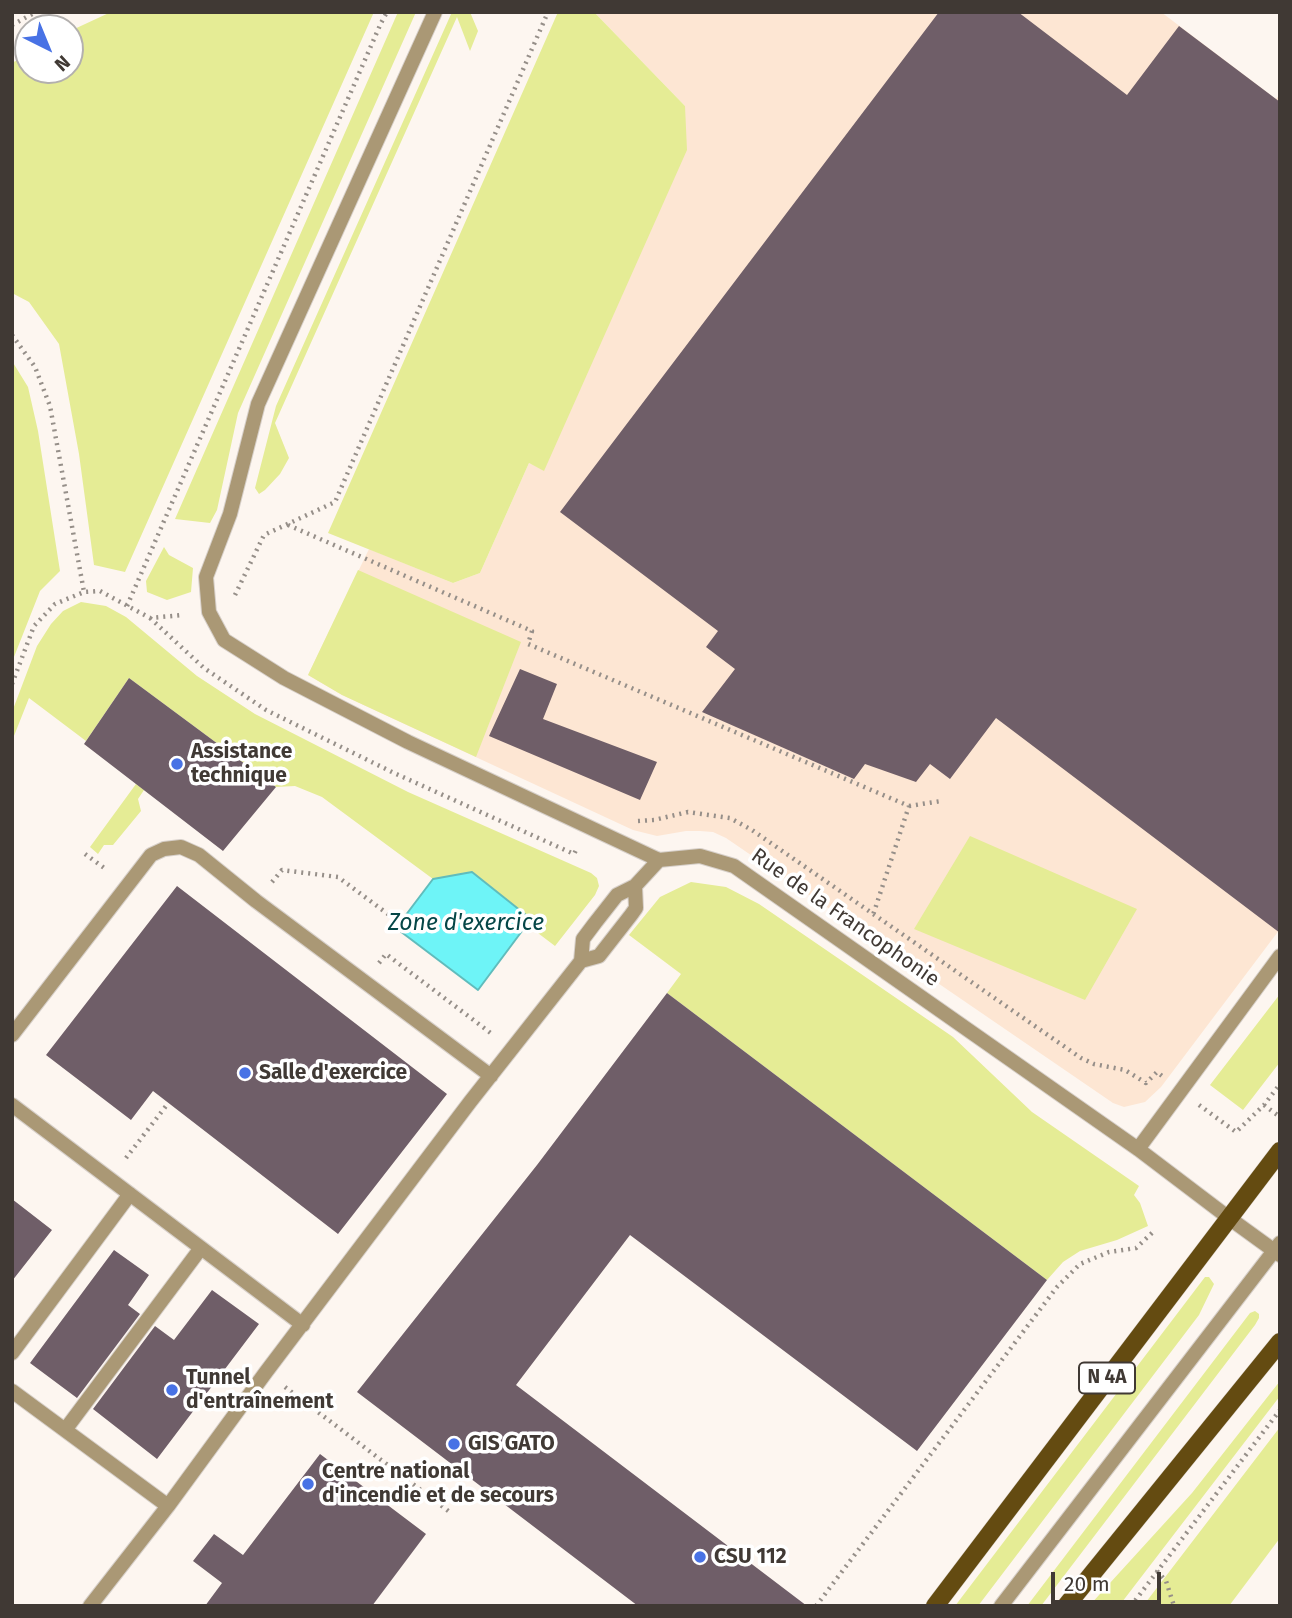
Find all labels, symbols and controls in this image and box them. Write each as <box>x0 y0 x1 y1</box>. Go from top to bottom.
north arrow <box>14 14 84 84</box>
text: N <box>50 51 75 76</box>
place label: Assistance technique <box>191 739 292 789</box>
marker: Assistance technique <box>169 756 185 772</box>
street label: Rue de la Francophonie <box>746 843 944 993</box>
water label: Zone d'exercice <box>388 910 544 938</box>
place label: Salle d'exercice <box>259 1060 407 1086</box>
marker: Salle d'exercice <box>237 1065 253 1081</box>
road number: N 4A <box>1079 1362 1135 1394</box>
place label: Tunnel d'entraînement <box>186 1365 334 1415</box>
marker: Tunnel d'entraînement <box>164 1382 180 1398</box>
place label: GIS GATO <box>468 1431 555 1457</box>
marker: GIS GATO <box>446 1436 462 1452</box>
place label: Centre national d'incendie et de secours <box>322 1459 554 1509</box>
marker: Centre national d'incendie et de secours <box>300 1476 316 1492</box>
place label: CSU 112 <box>714 1544 786 1570</box>
marker: CSU 112 <box>692 1549 708 1565</box>
scale bar <box>1054 1558 1164 1602</box>
text: 20 m <box>1064 1571 1110 1597</box>

